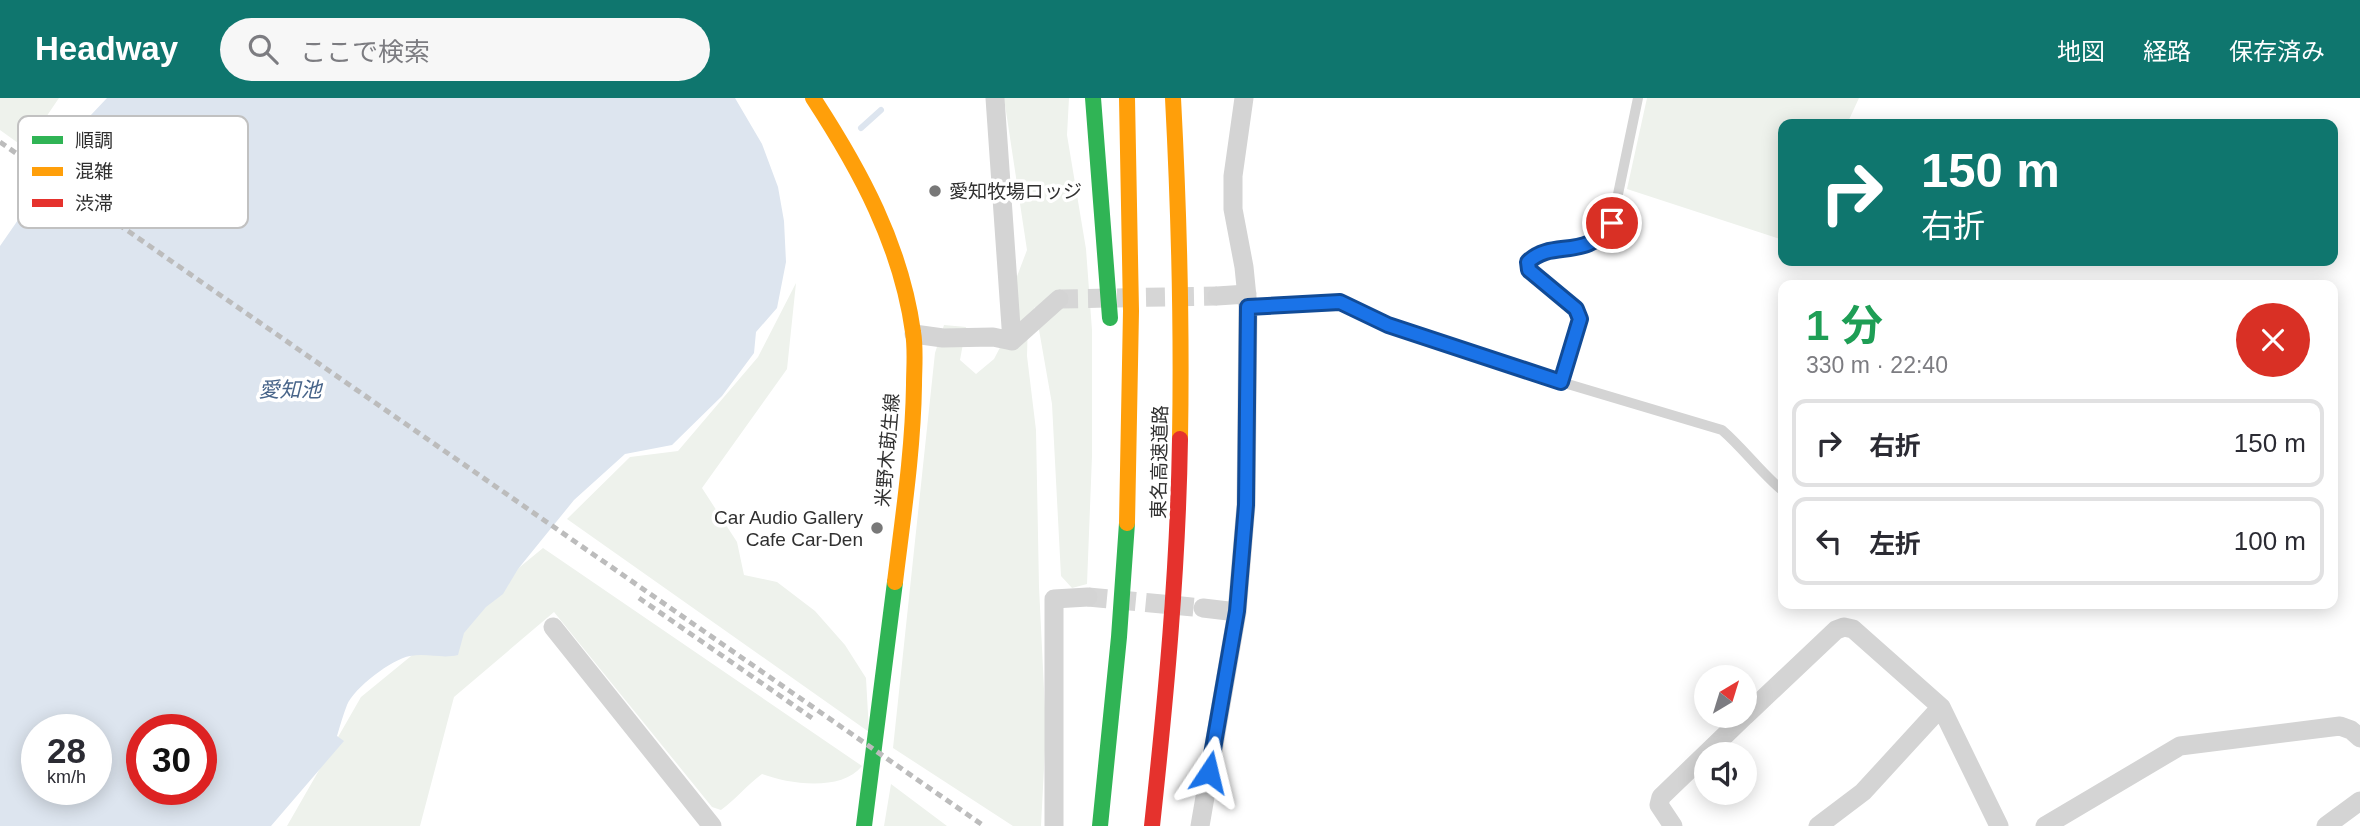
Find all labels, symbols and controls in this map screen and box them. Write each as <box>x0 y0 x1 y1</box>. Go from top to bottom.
search box <box>220 18 710 81</box>
text: Headway <box>35 30 178 67</box>
icon: search <box>244 30 282 68</box>
text: ここで検索 <box>300 37 430 67</box>
text: 地図 <box>2057 38 2105 65</box>
text: 経路 <box>2143 38 2191 65</box>
text: 保存済み <box>2229 38 2325 65</box>
legend <box>18 116 248 228</box>
text: 順調 <box>75 130 113 151</box>
text: 150 m <box>1921 143 2060 197</box>
icon: right <box>1806 147 1897 238</box>
text: 混雑 <box>75 161 113 182</box>
place label: 愛知牧場ロッジ <box>949 181 1082 202</box>
marker: 愛知牧場ロッジ <box>927 183 943 199</box>
text: 渋滞 <box>75 193 113 214</box>
pin <box>1582 193 1642 253</box>
icon: arrive <box>1593 204 1631 242</box>
text: 右折 <box>1921 208 1985 244</box>
text: 1 分 <box>1806 302 1883 349</box>
button: close <box>2236 303 2310 377</box>
text: 330 m · 22:40 <box>1806 352 1948 378</box>
water label: 愛知池 <box>259 378 323 401</box>
street label: 米野木莇生線 <box>872 392 903 508</box>
street label: 東名高速道路 <box>1148 405 1171 519</box>
icon: right <box>1810 424 1848 462</box>
text: 150 m <box>2234 428 2306 458</box>
text: 右折 <box>1869 431 1921 461</box>
place label: Car Audio Gallery Cafe Car-Den <box>714 507 863 550</box>
marker: Car Audio Gallery Cafe Car-Den <box>869 520 885 536</box>
icon: left <box>1810 522 1848 560</box>
text: 100 m <box>2234 526 2306 556</box>
text: 左折 <box>1869 529 1921 559</box>
north arrow <box>1694 665 1757 728</box>
map controls <box>1694 665 1757 805</box>
speed limit sign: 30 <box>126 714 217 805</box>
text: 28 <box>47 731 86 770</box>
position arrow <box>1172 735 1246 809</box>
button: sound <box>1694 742 1757 805</box>
text: km/h <box>47 767 86 787</box>

